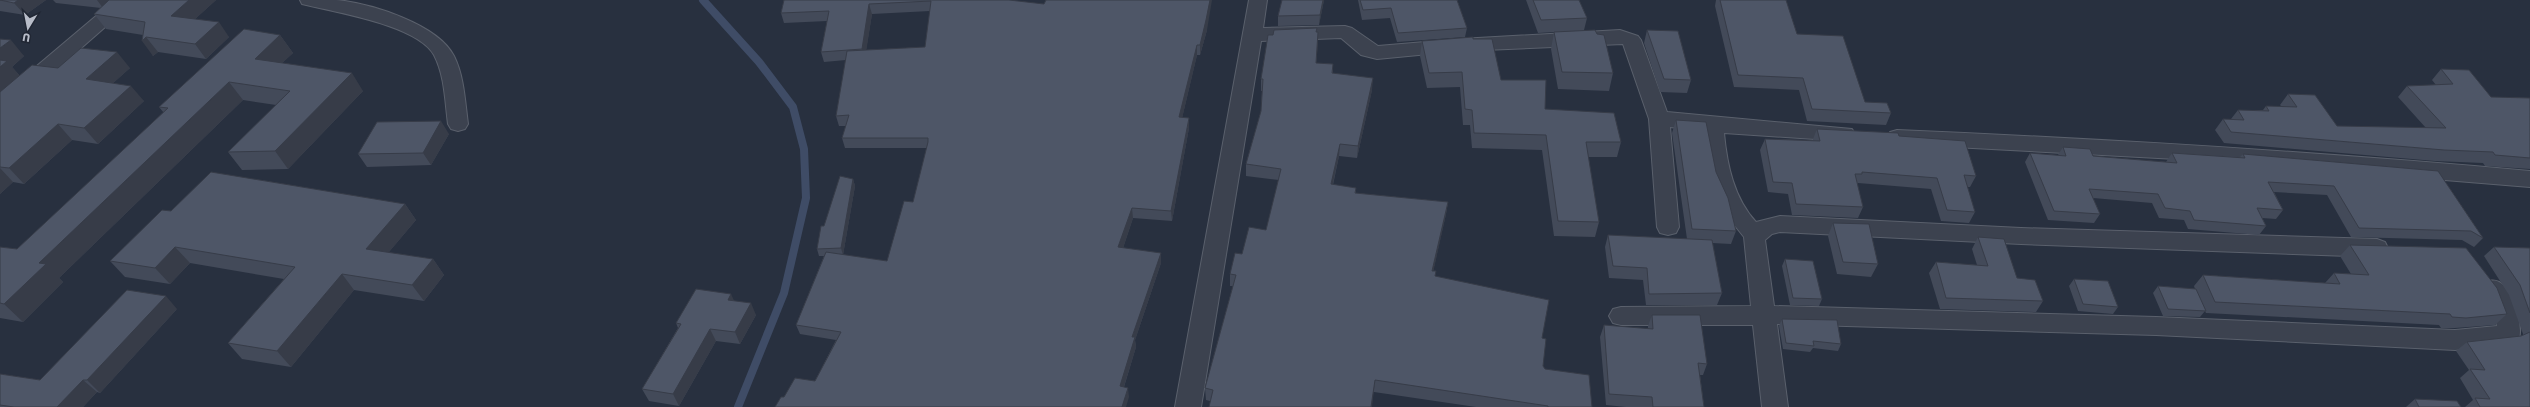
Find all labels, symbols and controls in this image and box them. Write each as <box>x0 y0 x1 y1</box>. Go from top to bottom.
north arrow <box>8 8 48 48</box>
text: U <box>21 29 31 46</box>

